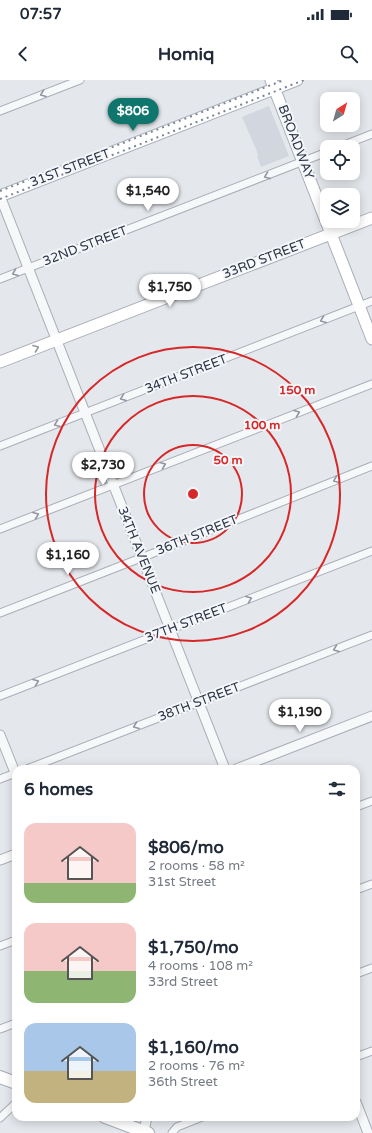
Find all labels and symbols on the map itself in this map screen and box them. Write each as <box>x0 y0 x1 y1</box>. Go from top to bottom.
one-way arrow <box>40 90 47 98</box>
north arrow <box>320 92 360 132</box>
pin: $806 <box>109 98 157 132</box>
street label: BROADWAY <box>274 103 318 181</box>
street label: 31ST STREET <box>28 145 112 191</box>
one-way arrow <box>263 171 270 179</box>
pin: $1,540 <box>115 178 181 212</box>
street label: 32ND STREET <box>41 223 130 269</box>
street label: 33RD STREET <box>220 236 308 282</box>
one-way arrow <box>12 269 19 277</box>
pin: $1,750 <box>137 274 203 308</box>
one-way arrow <box>319 316 326 324</box>
one-way arrow <box>33 345 40 353</box>
street label: 34TH STREET <box>143 351 229 397</box>
text: 150 m <box>279 383 315 397</box>
one-way arrow <box>120 393 127 401</box>
one-way arrow <box>293 409 300 417</box>
text: 100 m <box>244 418 280 432</box>
one-way arrow <box>54 419 61 427</box>
pin: $2,730 <box>70 452 136 486</box>
text: 50 m <box>213 453 243 467</box>
one-way arrow <box>159 461 166 469</box>
one-way arrow <box>332 476 339 484</box>
centre of rings <box>186 487 200 501</box>
street label: 34TH AVENUE <box>114 504 164 596</box>
one-way arrow <box>33 511 40 519</box>
street label: 36TH STREET <box>154 511 240 559</box>
pin: $1,160 <box>35 542 101 576</box>
one-way arrow <box>245 595 252 603</box>
street label: 37TH STREET <box>143 600 229 646</box>
one-way arrow <box>332 644 339 652</box>
one-way arrow <box>33 678 40 686</box>
street label: 38TH STREET <box>156 679 242 725</box>
pin: $1,190 <box>267 699 333 733</box>
one-way arrow <box>133 722 140 730</box>

